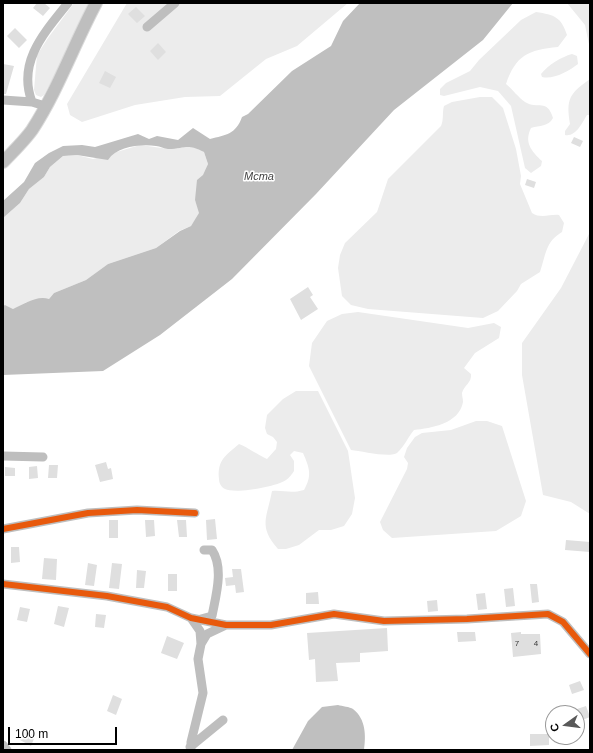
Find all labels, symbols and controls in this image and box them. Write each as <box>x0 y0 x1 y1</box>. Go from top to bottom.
water label: Мста <box>244 170 274 184</box>
house number: 7 <box>515 639 519 649</box>
house number: 4 <box>534 639 538 649</box>
north arrow <box>545 705 585 745</box>
scale bar <box>10 719 119 745</box>
text: С <box>548 722 561 733</box>
text: 100 m <box>15 727 48 741</box>

